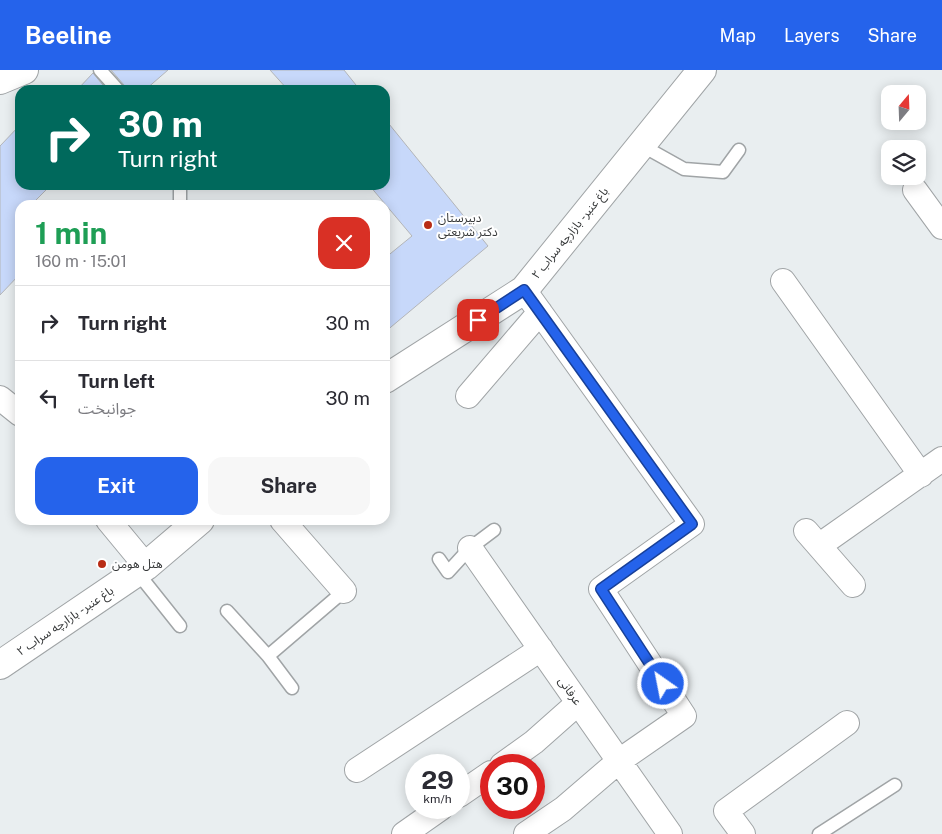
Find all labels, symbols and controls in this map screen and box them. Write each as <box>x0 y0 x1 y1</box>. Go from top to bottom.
text: Beeline <box>25 21 112 49</box>
text: Map <box>720 25 756 46</box>
text: Layers <box>784 25 840 46</box>
text: Share <box>868 25 917 46</box>
north arrow <box>881 85 926 130</box>
map controls <box>881 85 926 185</box>
text: 30 m <box>118 104 203 145</box>
icon: right <box>35 105 100 170</box>
button: layers <box>881 140 926 185</box>
text: Turn right <box>118 146 218 172</box>
street label: باغ عنبر - بازارچه سراب ۲ <box>529 184 613 283</box>
place label: دبیرستان دکتر شریعتی <box>438 211 498 239</box>
text: 1 min <box>35 215 107 251</box>
button: close <box>318 217 370 269</box>
marker: دبیرستان دکتر شریعتی <box>422 219 434 231</box>
text: 160 m · 15:01 <box>35 252 127 271</box>
pin <box>457 299 499 341</box>
icon: arrive <box>464 306 492 334</box>
icon: right <box>35 309 63 337</box>
text: Turn right <box>78 312 167 334</box>
text: 30 m <box>325 312 370 334</box>
text: Turn left <box>78 370 155 392</box>
icon: left <box>35 384 63 412</box>
text: 30 m <box>325 387 370 409</box>
text: جوانبخت <box>78 399 136 418</box>
button: Exit <box>35 457 198 515</box>
button: Share <box>208 457 370 515</box>
place label: هتل هومن <box>112 557 163 571</box>
marker: هتل هومن <box>96 558 108 570</box>
street label: باغ عنبر - بازارچه سراب ۲ <box>14 583 117 660</box>
position arrow <box>636 657 688 709</box>
street label: عرفانی <box>555 674 585 708</box>
speed limit sign: 30 <box>480 754 545 819</box>
text: 29 <box>421 765 454 795</box>
text: km/h <box>423 792 452 806</box>

